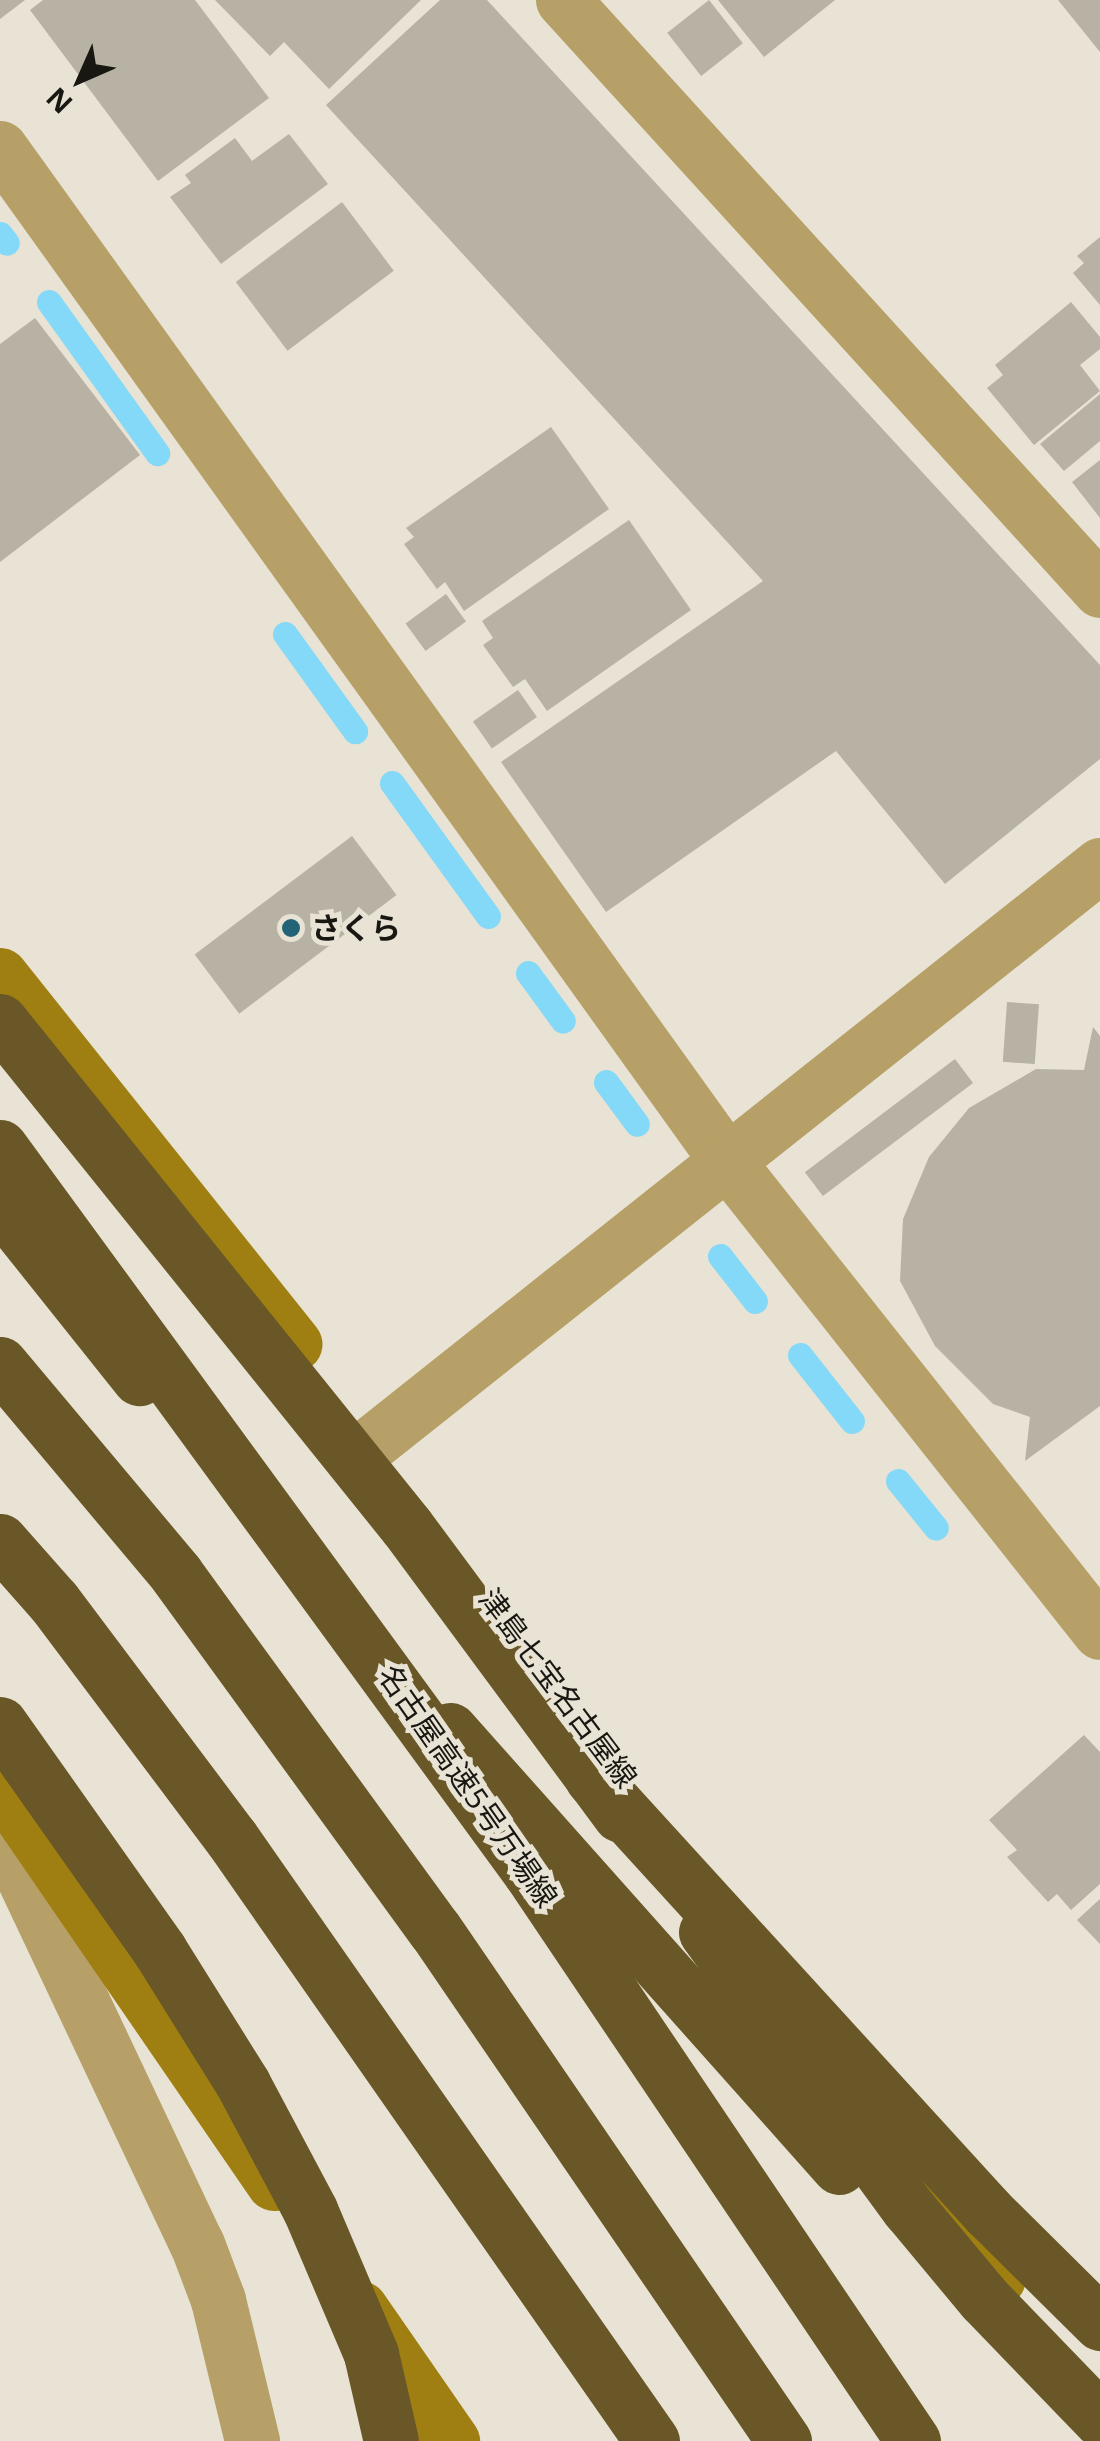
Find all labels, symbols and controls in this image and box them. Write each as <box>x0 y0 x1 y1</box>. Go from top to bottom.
north arrow <box>30 30 130 130</box>
text: N <box>37 80 80 123</box>
place label: さくら <box>311 910 401 946</box>
marker: さくら <box>280 917 302 939</box>
street label: 津島七宝名古屋線 <box>471 1581 645 1795</box>
street label: 名古屋高速5号万場線 <box>371 1658 565 1914</box>

